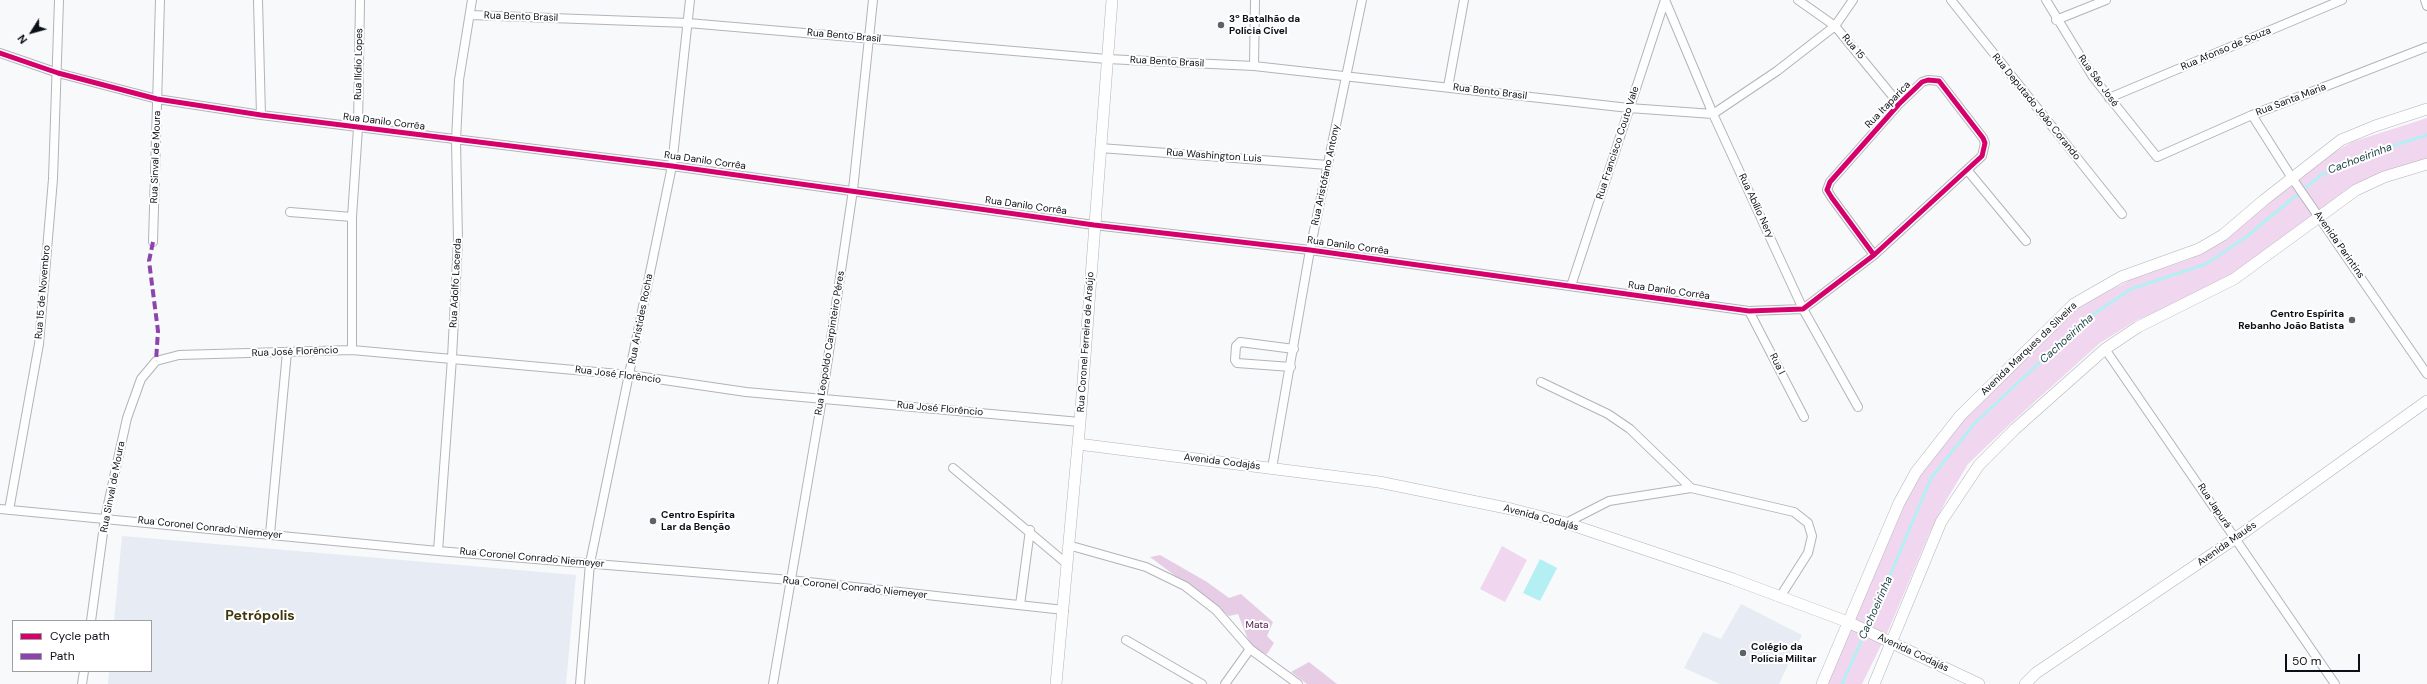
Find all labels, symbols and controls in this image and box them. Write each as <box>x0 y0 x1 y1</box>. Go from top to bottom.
street label: Rua Bento Brasil <box>484 10 558 24</box>
north arrow <box>12 12 52 52</box>
place label: 3º Batalhão da Polícia Cível <box>1229 13 1300 36</box>
marker: 3º Batalhão da Polícia Cível <box>1216 20 1226 30</box>
street label: Rua Afonso de Souza <box>2179 25 2273 73</box>
street label: Rua Bento Brasil <box>806 27 882 45</box>
street label: Rua Ilídio Lopes <box>352 28 366 100</box>
text: N <box>14 32 30 47</box>
street label: Rua 15 <box>1839 32 1867 62</box>
street label: Rua Deputado João Corando <box>1989 51 2083 163</box>
street label: Rua São José <box>2075 53 2121 109</box>
street label: Rua Bento Brasil <box>1130 54 1204 70</box>
street label: Rua Itaparica <box>1863 79 1913 131</box>
street label: Rua Santa Maria <box>2254 81 2328 119</box>
street label: Rua Bento Brasil <box>1452 82 1528 102</box>
street label: Rua Francisco Couto Vale <box>1594 85 1642 201</box>
street label: Rua Sinval de Moura <box>148 110 164 204</box>
street label: Rua Danilo Corrêa <box>342 111 426 133</box>
street label: Rua Aristófano Antony <box>1309 123 1343 227</box>
water label: Cachoeirinha <box>2326 141 2394 177</box>
street label: Rua Washington Luis <box>1166 147 1262 165</box>
street label: Rua Danilo Corrêa <box>663 149 747 173</box>
street label: Rua Abílio Nery <box>1736 172 1776 240</box>
street label: Rua Danilo Corrêa <box>984 194 1068 218</box>
street label: Avenida Parintins <box>2311 209 2367 281</box>
street label: Rua Danilo Corrêa <box>1306 234 1390 258</box>
street label: Rua Adolfo Lacerda <box>448 238 464 328</box>
street label: Rua 15 de Novembro <box>33 245 53 339</box>
street label: Rua Leopoldo Carpinteiro Péres <box>813 270 847 416</box>
street label: Rua Coronel Ferreira de Araújo <box>1075 271 1097 413</box>
street label: Rua Aristides Rocha <box>626 273 656 365</box>
street label: Rua Danilo Corrêa <box>1627 279 1711 303</box>
street label: Avenida Marques da Silveira <box>1978 300 2080 398</box>
place label: Centro Espírita Rebanho João Batista <box>2238 308 2344 332</box>
water label: Cachoeirinha <box>2037 311 2097 367</box>
marker: Centro Espírita Rebanho João Batista <box>2347 315 2357 325</box>
street label: Rua José Florêncio <box>252 344 338 360</box>
street label: Rua I <box>1767 351 1787 377</box>
street label: Rua José Florêncio <box>574 364 662 386</box>
street label: Rua José Florêncio <box>896 399 984 419</box>
street label: Rua Sinval de Moura <box>98 440 128 534</box>
street label: Avenida Codajás <box>1183 451 1261 473</box>
street label: Rua Japurá <box>2195 481 2233 531</box>
street label: Avenida Codajás <box>1502 502 1580 534</box>
place label: Centro Espírita Lar da Benção <box>661 509 735 532</box>
street label: Rua Coronel Conrado Niemeyer <box>137 514 283 542</box>
marker: Centro Espírita Lar da Benção <box>648 516 658 526</box>
street label: Avenida Maués <box>2195 519 2259 569</box>
street label: Rua Coronel Conrado Niemeyer <box>459 546 605 570</box>
street label: Rua Coronel Conrado Niemeyer <box>782 574 928 602</box>
water label: Cachoeirinha <box>1856 574 1896 642</box>
district label: Petrópolis <box>225 608 295 624</box>
park label: Mata <box>1245 619 1269 631</box>
legend <box>12 620 152 672</box>
text: Cycle path <box>50 628 110 644</box>
street label: Avenida Codajás <box>1876 631 1950 675</box>
place label: Colégio da Polícia Militar <box>1751 641 1817 664</box>
scale bar <box>2287 646 2362 672</box>
text: Path <box>50 648 75 664</box>
marker: Colégio da Polícia Militar <box>1738 648 1748 658</box>
text: 50 m <box>2292 653 2321 669</box>

